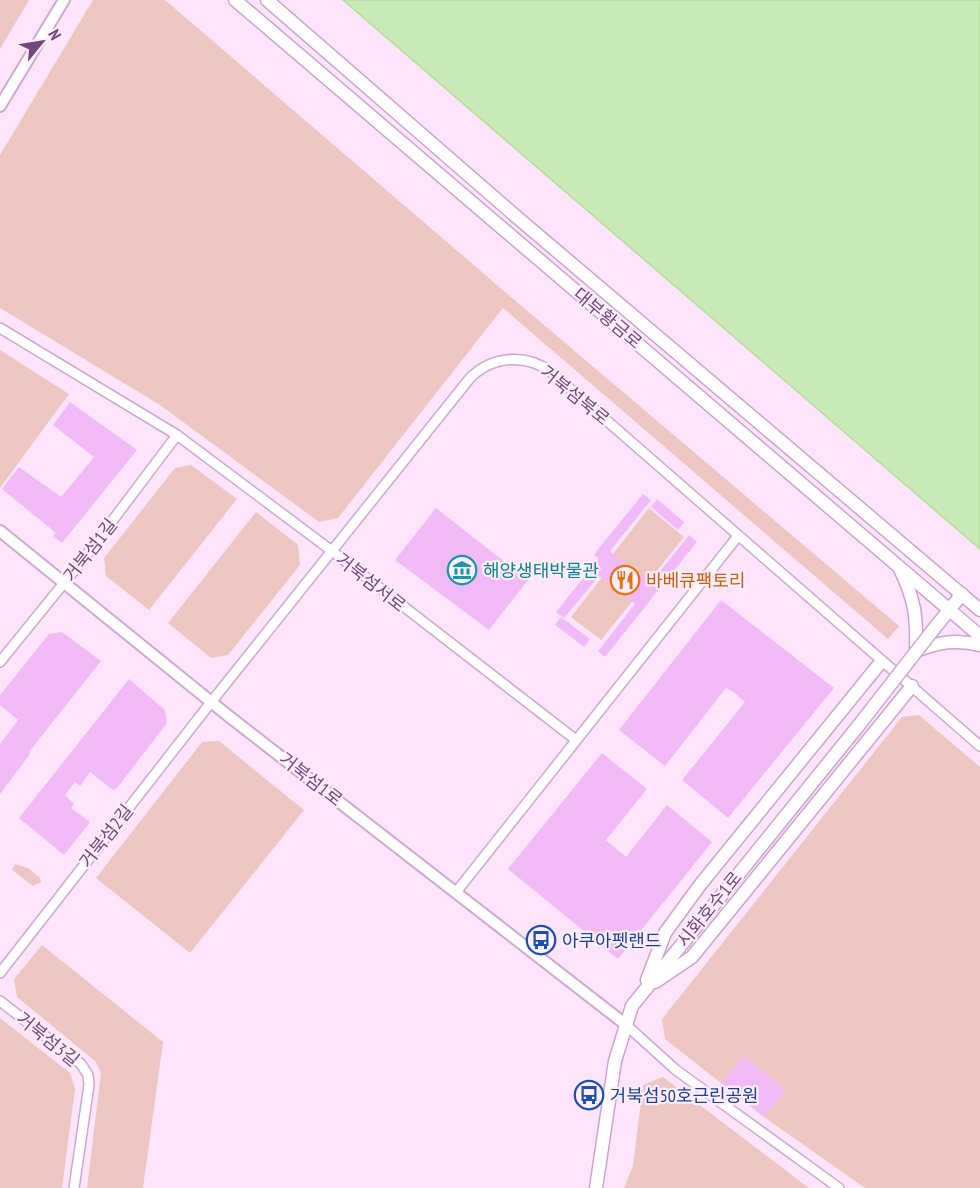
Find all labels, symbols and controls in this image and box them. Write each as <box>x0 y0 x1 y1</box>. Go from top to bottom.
north arrow <box>12 12 72 72</box>
text: N <box>44 26 66 43</box>
street label: 대부황금로 <box>569 283 647 353</box>
street label: 거북섬북로 <box>536 360 614 430</box>
street label: 거북섬1길 <box>58 514 122 586</box>
street label: 거북섬서로 <box>331 547 411 617</box>
museum icon: 해양생태박물관 <box>446 554 478 586</box>
place label: 해양생태박물관 <box>483 559 599 582</box>
restaurant icon: 바베큐팩토리 <box>609 564 641 596</box>
place label: 바베큐팩토리 <box>646 569 745 592</box>
street label: 거북섬1로 <box>275 747 347 811</box>
street label: 거북섬2길 <box>74 800 138 872</box>
street label: 시화호수1로 <box>671 866 747 952</box>
bus stop icon: 아쿠아펫랜드 <box>525 924 557 956</box>
place label: 아쿠아펫랜드 <box>562 929 661 952</box>
street label: 거북섬3길 <box>12 1007 84 1071</box>
bus stop icon: 거북섬50호근린공원 <box>573 1079 605 1111</box>
place label: 거북섬50호근린공원 <box>610 1084 759 1107</box>

